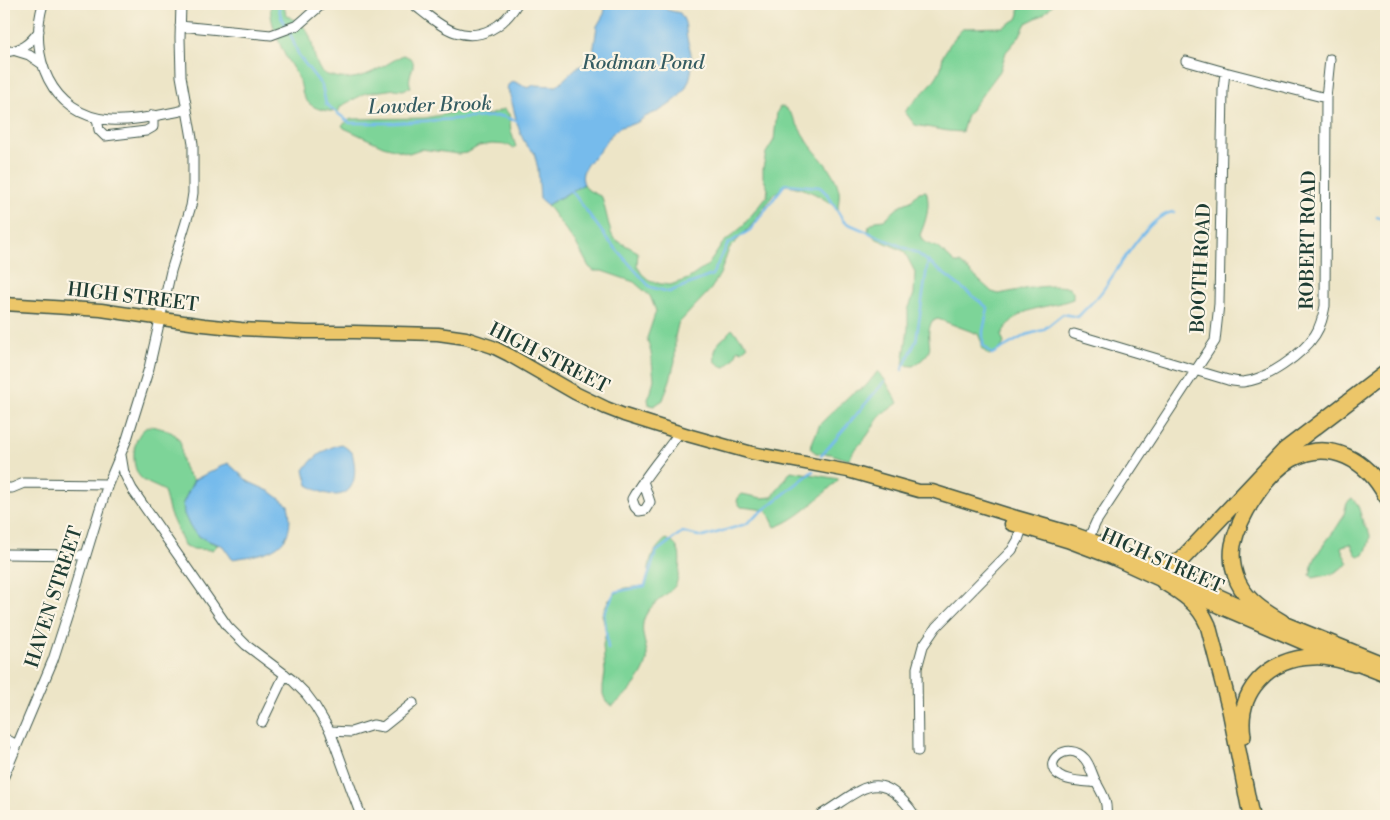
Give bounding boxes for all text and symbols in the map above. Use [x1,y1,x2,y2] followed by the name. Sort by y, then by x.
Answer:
[581,51,705,76] water label: Rodman Pond
[367,91,492,121] water label: Lowder Brook
[1295,170,1321,310] street label: ROBERT ROAD
[1186,202,1216,335] street label: BOOTH ROAD
[66,277,200,317] street label: HIGH STREET
[485,317,613,399] street label: HIGH STREET
[20,523,88,671] street label: HAVEN STREET
[1097,523,1227,599] street label: HIGH STREET

